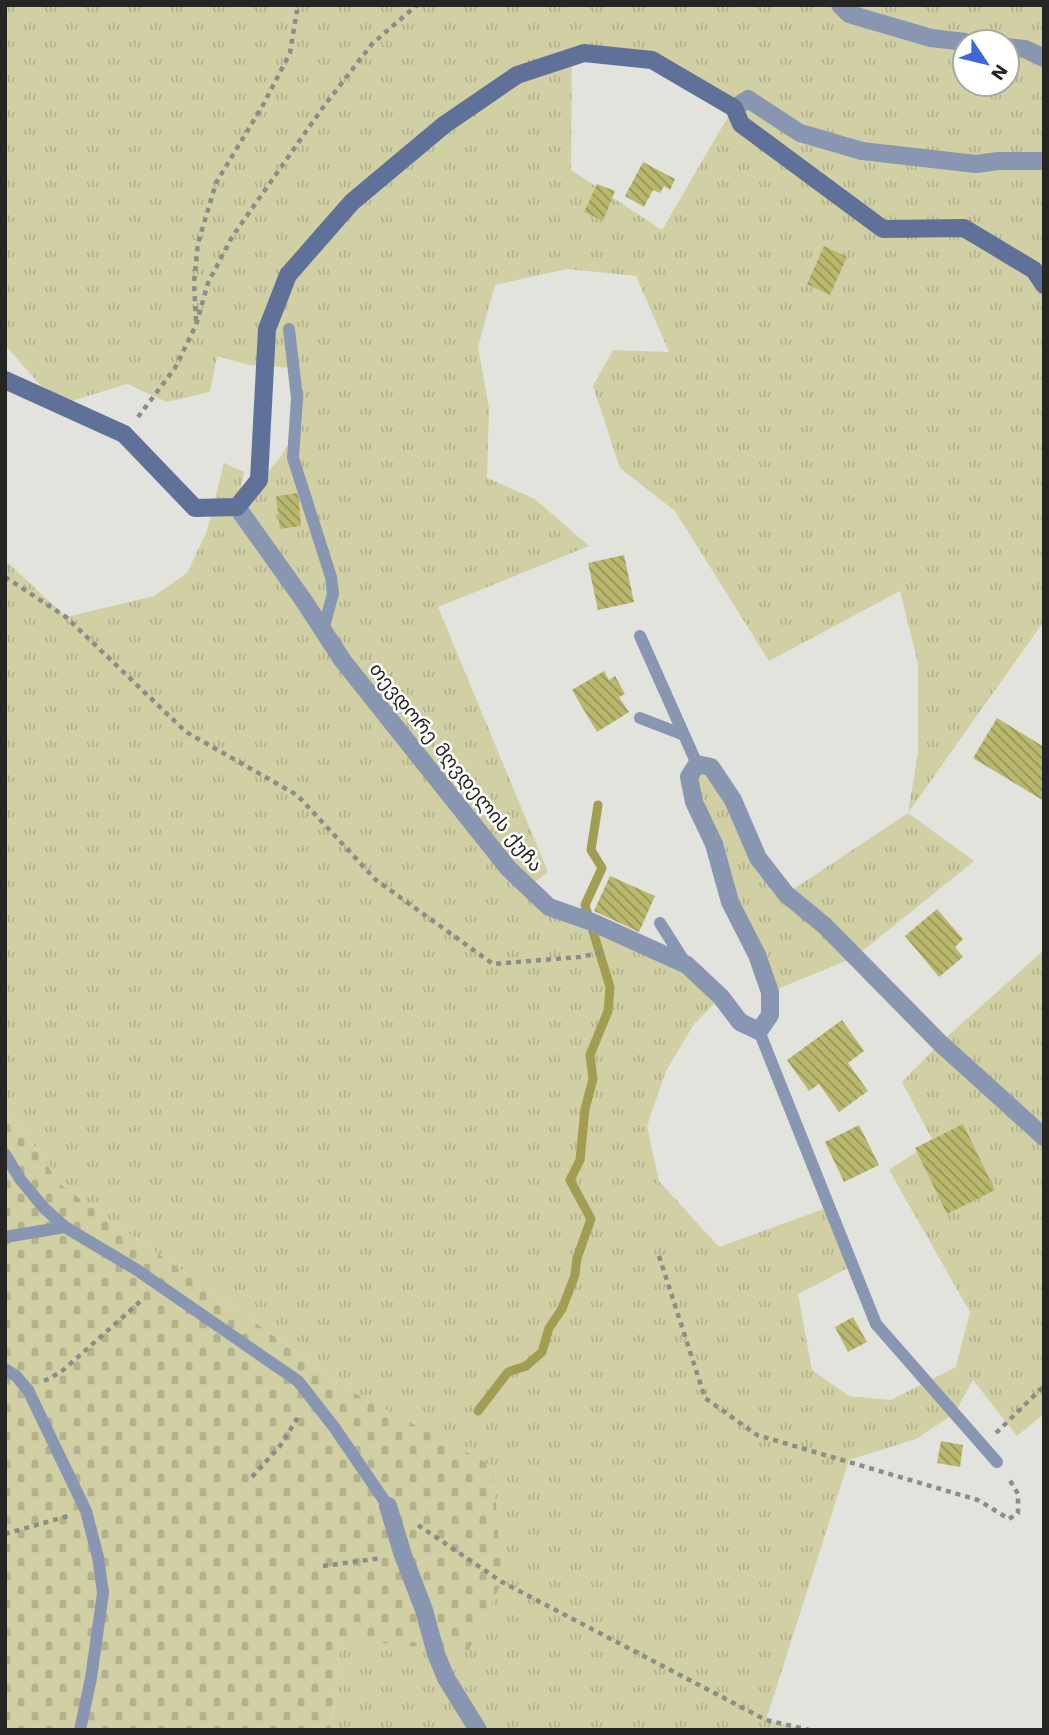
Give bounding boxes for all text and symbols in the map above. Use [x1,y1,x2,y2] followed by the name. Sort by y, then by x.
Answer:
[951,28,1021,98] north arrow
[986,60,1013,85] text: N
[364,658,548,877] street label: თევდორე მღვდელის ქუჩა

